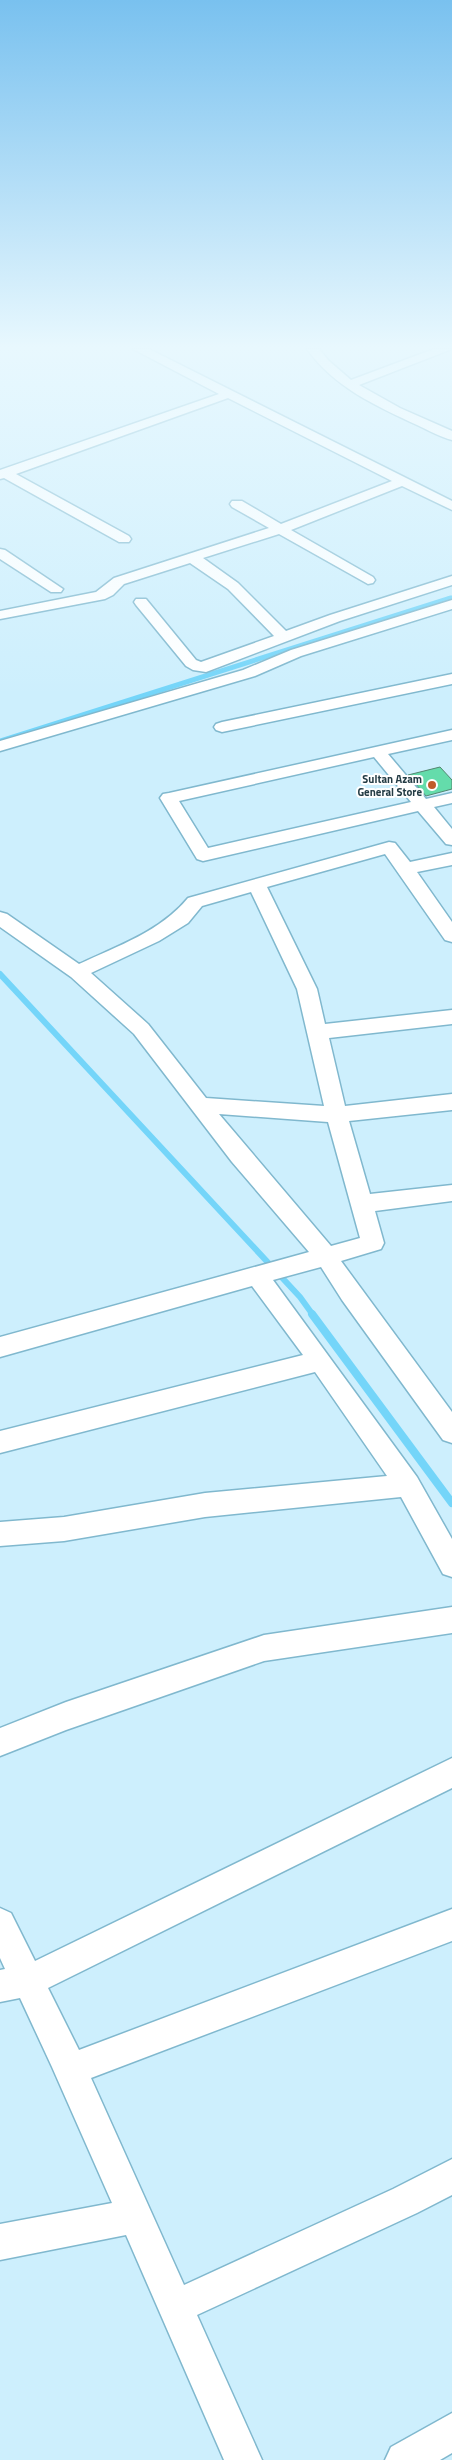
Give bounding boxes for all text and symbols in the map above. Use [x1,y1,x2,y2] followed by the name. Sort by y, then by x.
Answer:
[357,771,422,800] place label: Sultan Azam General Store
[426,779,438,791] marker: Sultan Azam General Store

